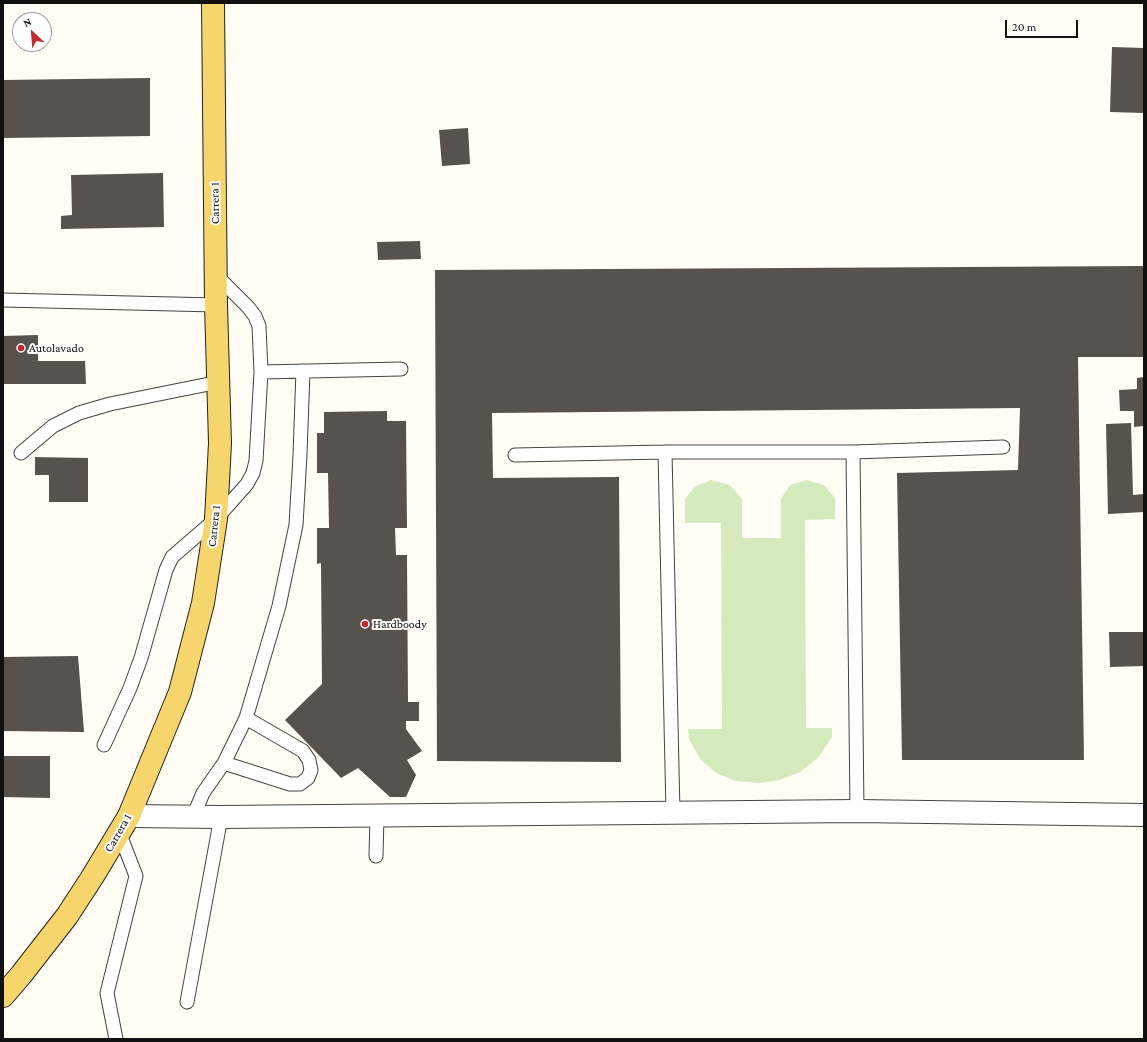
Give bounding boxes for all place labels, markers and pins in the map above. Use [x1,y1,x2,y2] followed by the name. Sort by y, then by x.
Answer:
[29,341,84,355] place label: Autolavado
[16,343,26,353] marker: Autolavado
[373,617,427,631] place label: Hardboody
[360,619,370,629] marker: Hardboody

